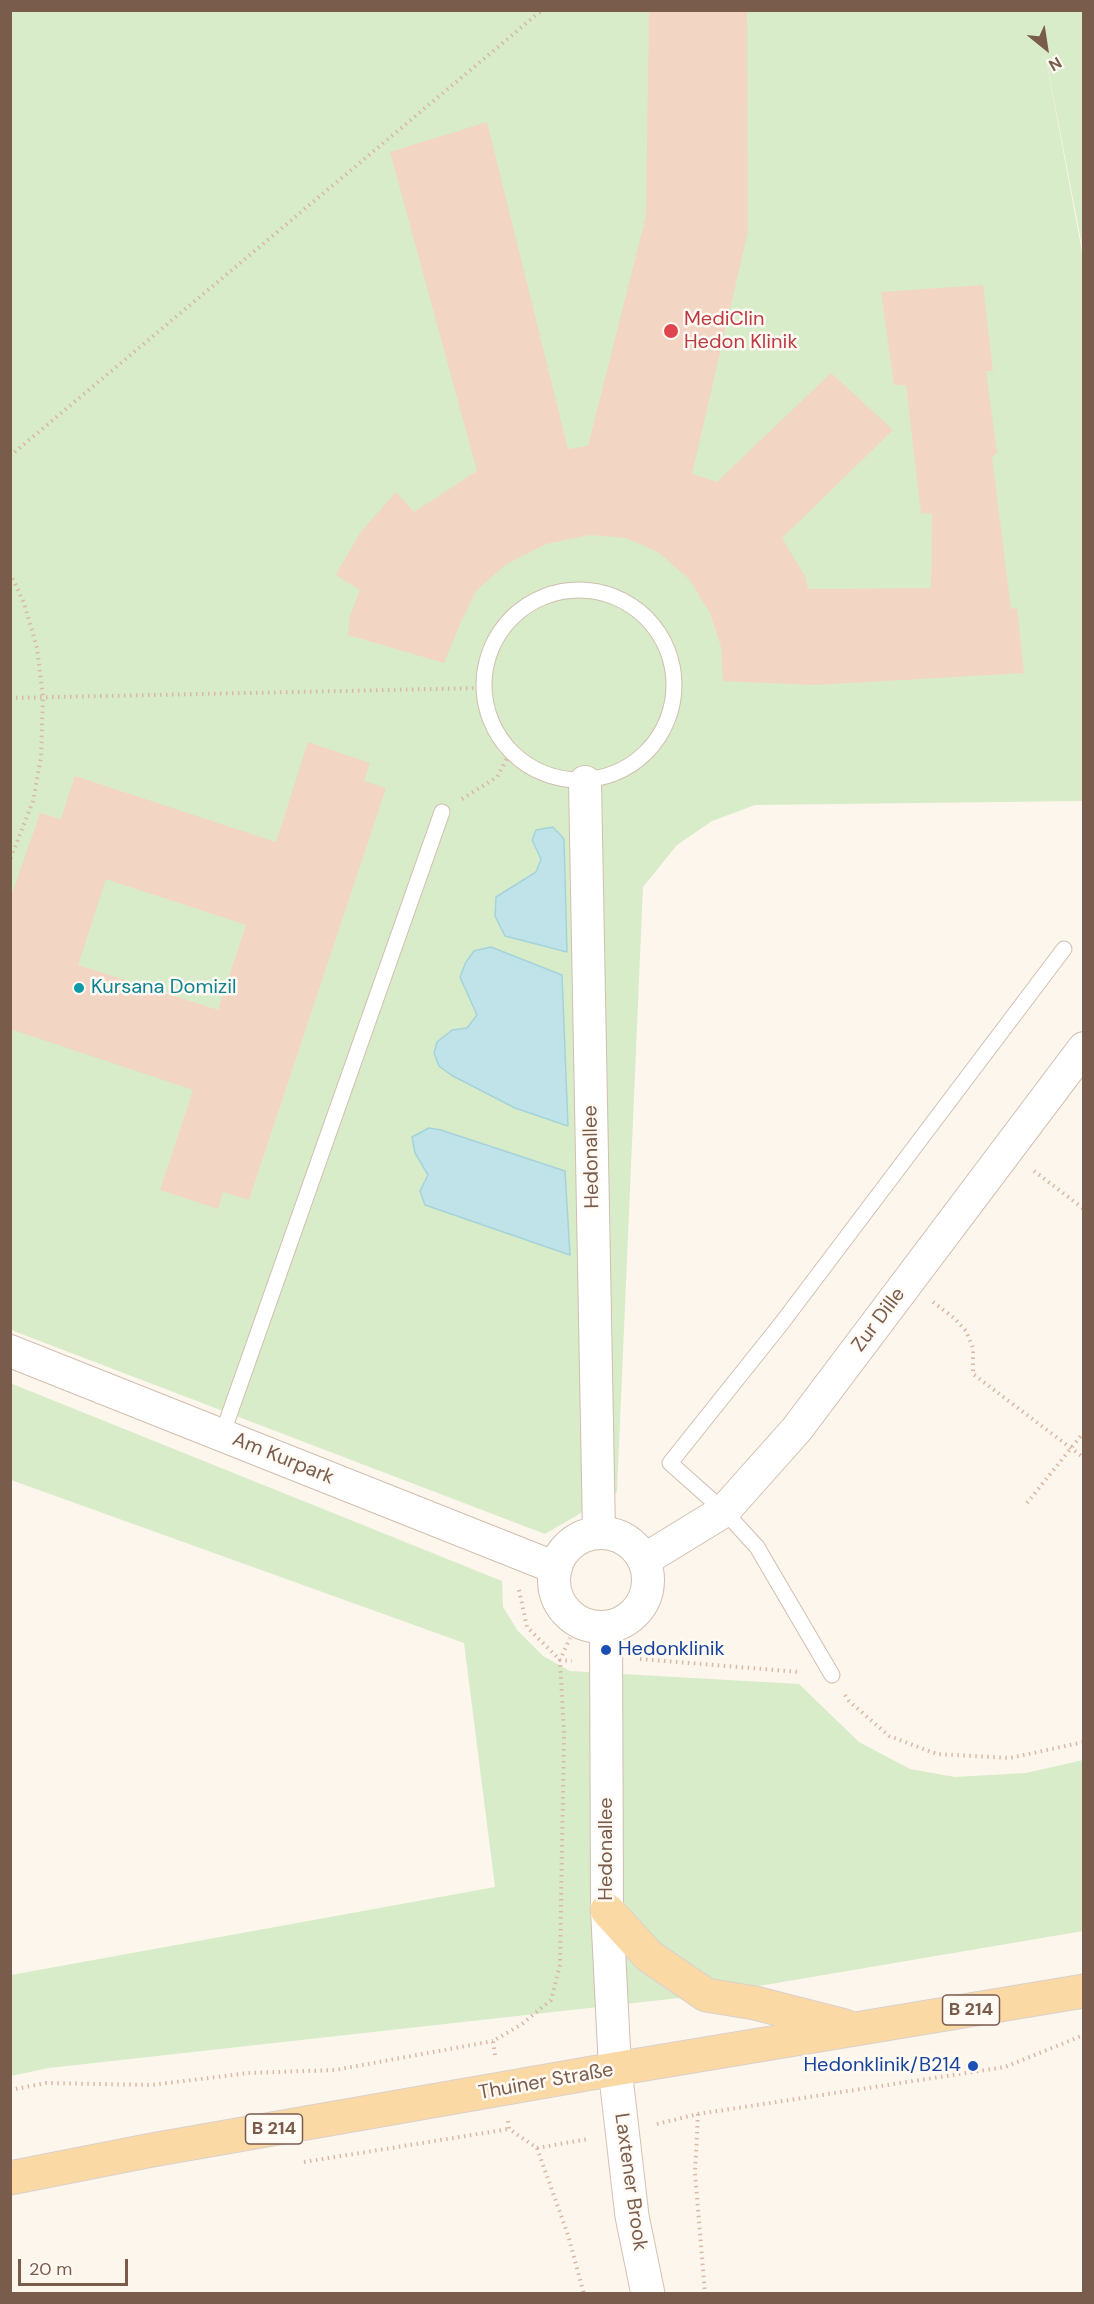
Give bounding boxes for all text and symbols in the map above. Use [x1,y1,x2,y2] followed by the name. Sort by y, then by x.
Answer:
[1016,18,1076,78] north arrow
[1045,52,1066,76] text: N
[684,308,797,355] place label: MediClin Hedon Klinik
[662,322,680,340] marker: MediClin Hedon Klinik
[91,976,236,1000] place label: Kursana Domizil
[72,981,86,995] marker: Kursana Domizil
[579,1105,605,1209] street label: Hedonallee
[847,1283,911,1357] street label: Zur Dille
[229,1428,337,1490] street label: Am Kurpark
[618,1638,725,1662] place label: Hedonklinik
[599,1643,613,1657] marker: Hedonklinik
[595,1797,619,1901] street label: Hedonallee
[942,1995,1000,2025] road number: B 214
[804,2054,961,2078] place label: Hedonklinik/B214
[477,2058,615,2106] street label: Thuiner Straße
[966,2059,980,2073] marker: Hedonklinik/B214
[608,2112,652,2252] street label: Laxtener Brook
[246,2114,302,2144] road number: B 214
[21,2247,130,2285] scale bar
[29,2257,72,2281] text: 20 m

